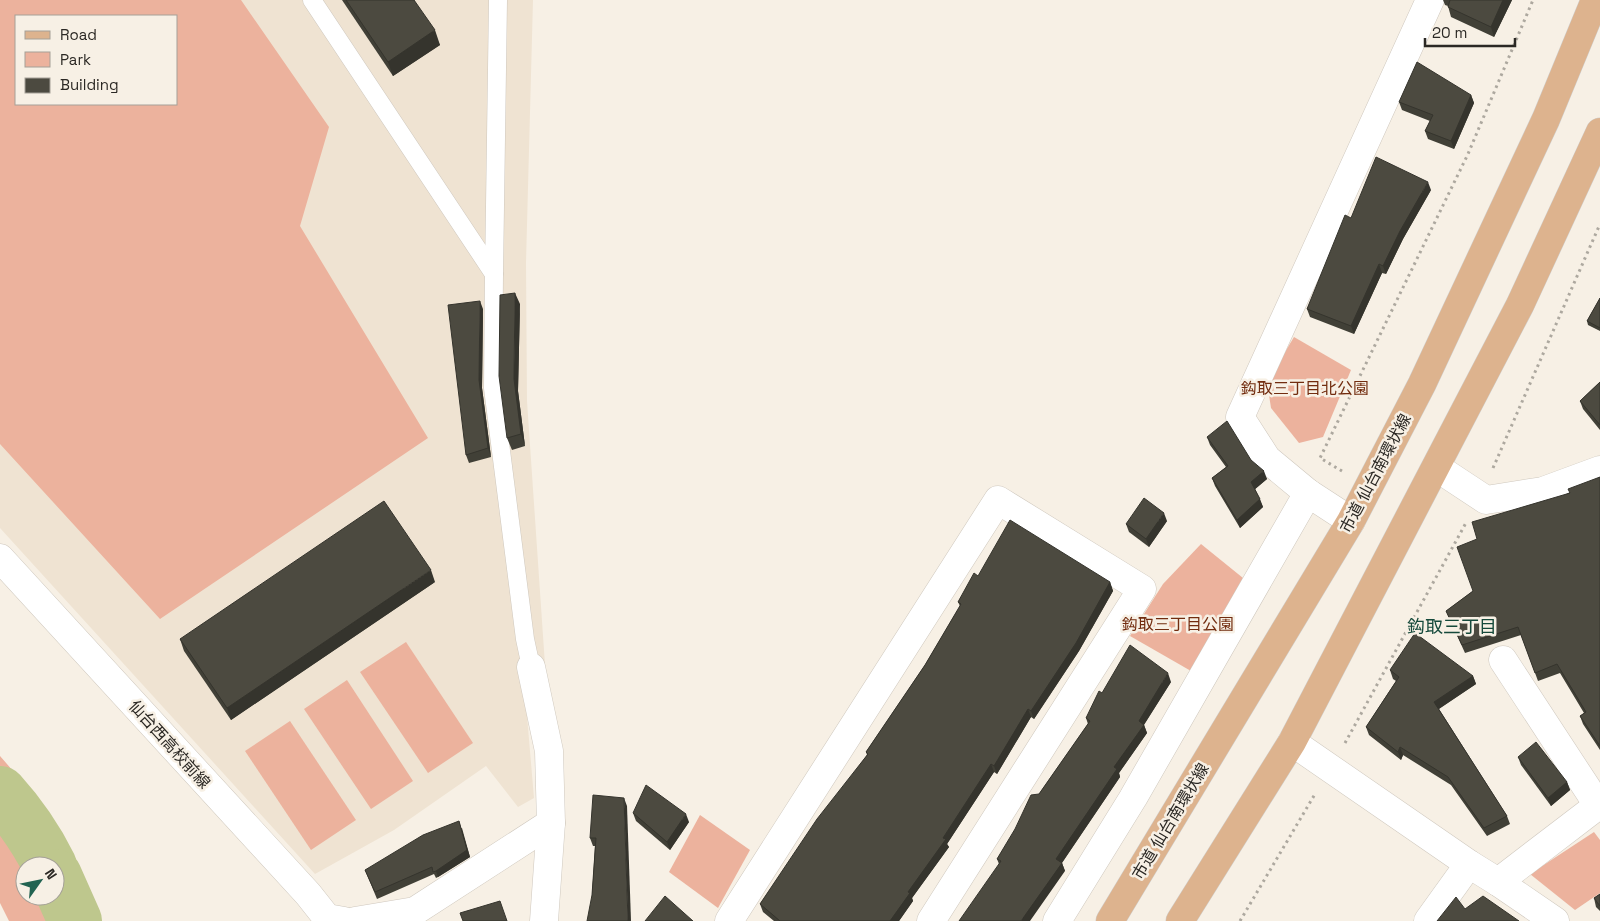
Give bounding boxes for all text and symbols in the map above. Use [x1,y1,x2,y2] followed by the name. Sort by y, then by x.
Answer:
[15,15,178,105] legend
[1425,15,1515,47] scale bar
[1432,23,1467,42] text: 20 m
[60,25,97,44] text: Road
[60,50,91,69] text: Park
[60,75,119,94] text: Building
[1241,378,1369,399] park label: 鈎取三丁目北公園
[1335,410,1416,536] street label: 市道 仙台南環状線
[1122,614,1234,635] park label: 鈎取三丁目公園
[1407,615,1497,638] district label: 鈎取三丁目
[124,696,215,793] street label: 仙台西高校前線
[1127,759,1213,883] street label: 市道 仙台南環状線
[15,856,65,906] north arrow
[41,865,61,883] text: N

